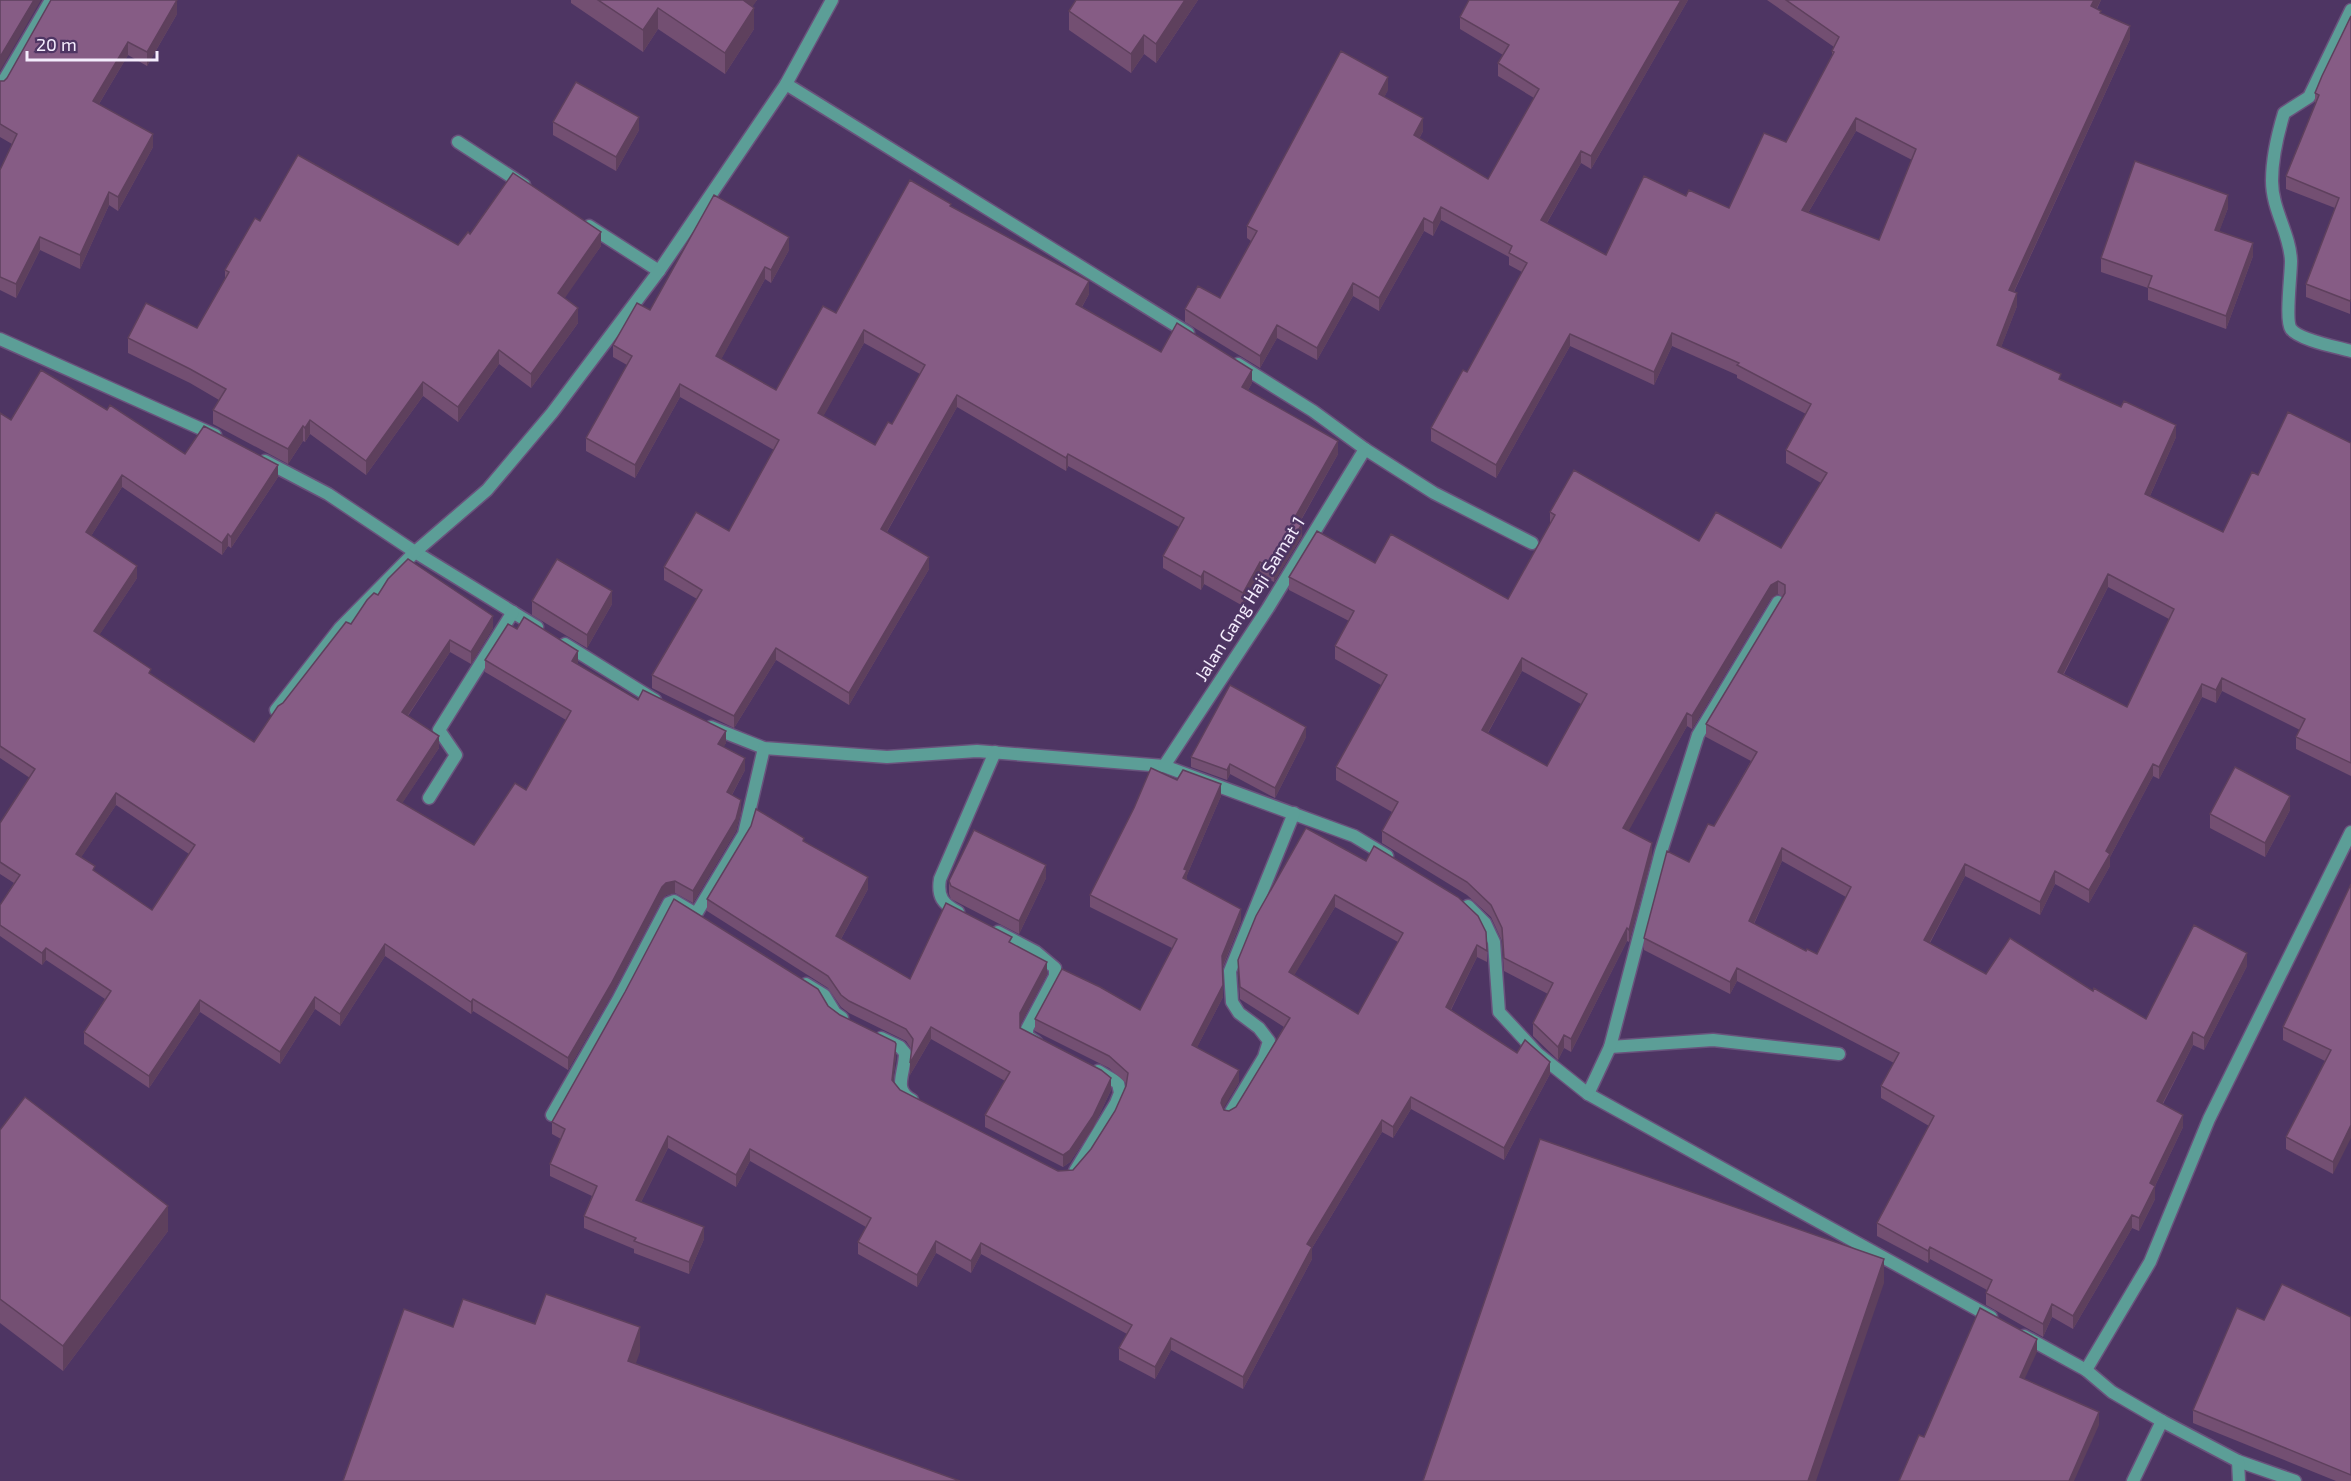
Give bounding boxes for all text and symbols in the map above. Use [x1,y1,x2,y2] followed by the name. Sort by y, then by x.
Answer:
[27,24,158,62] scale bar
[36,33,77,55] text: 20 m
[1189,512,1309,685] street label: Jalan Gang Haji Samat 1

